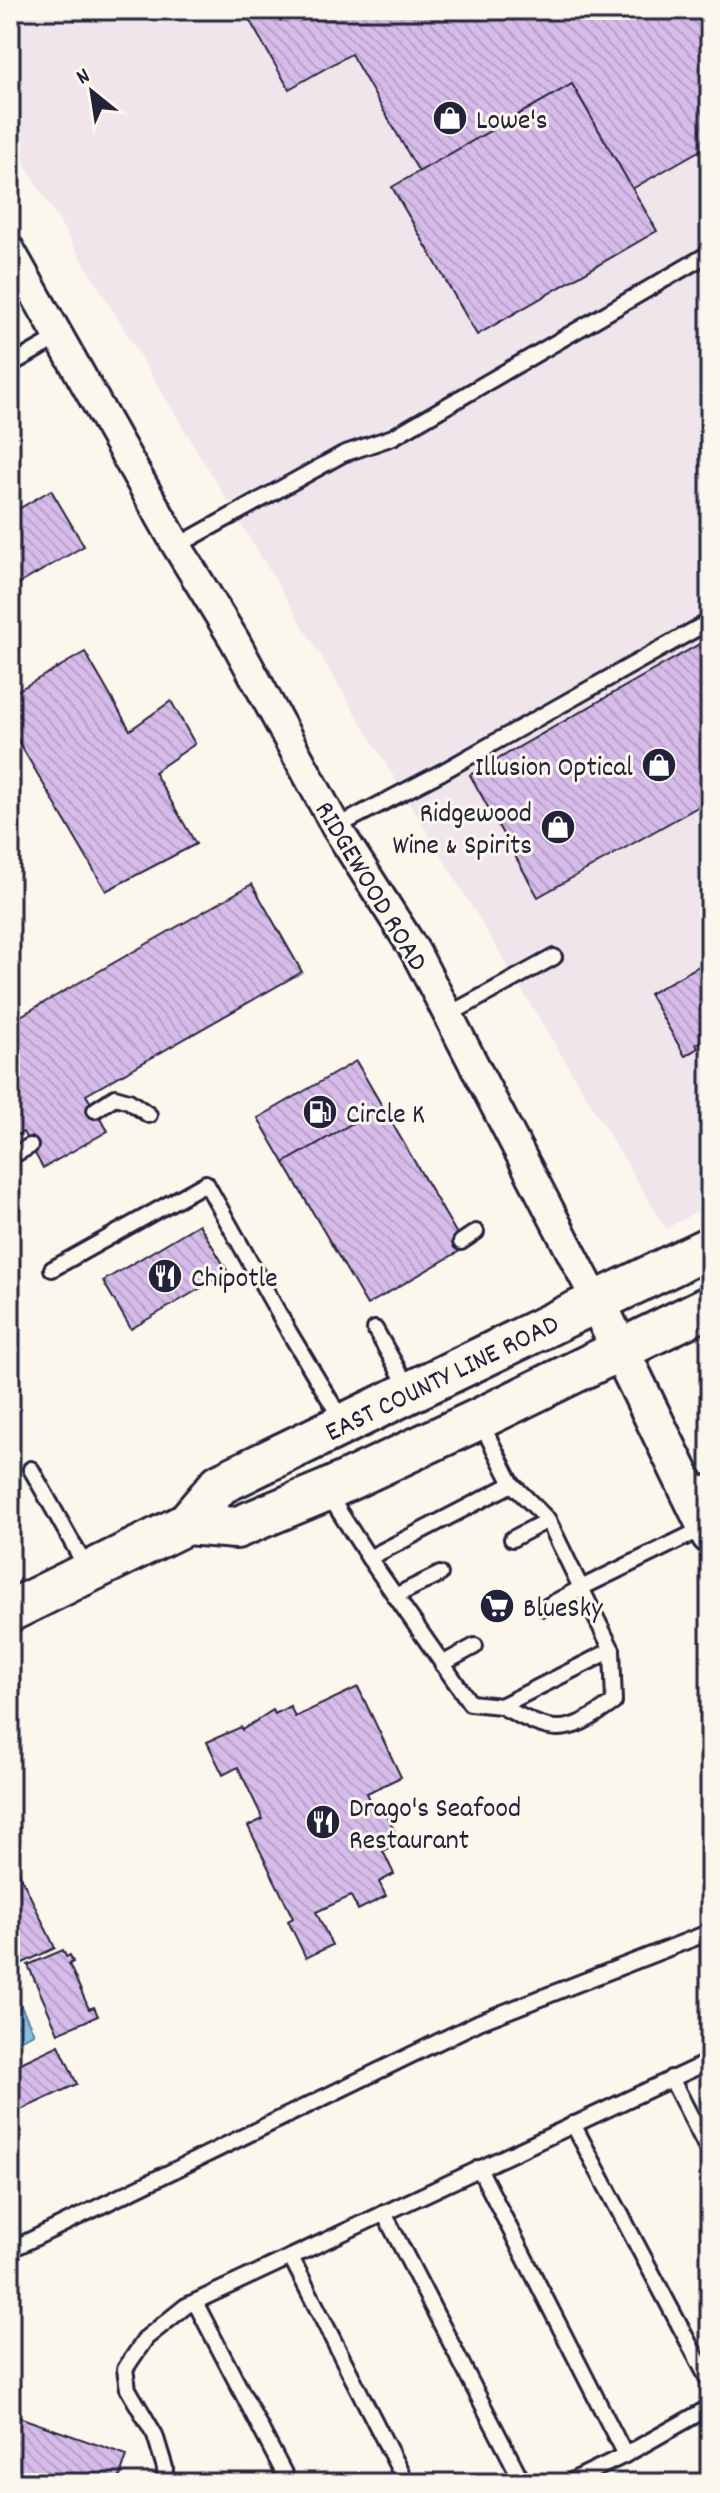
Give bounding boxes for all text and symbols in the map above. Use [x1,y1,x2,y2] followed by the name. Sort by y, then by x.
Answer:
[52,52,132,132] north arrow
[71,62,96,94] text: N
[431,99,469,137] shop icon: Lowe's
[476,103,548,143] place label: Lowe's
[640,746,678,784] shop icon: Illusion Optical
[475,750,633,790] place label: Illusion Optical
[302,795,435,980] street label: RIDGEWOOD ROAD
[392,796,532,868] place label: Ridgewood Wine & Spirits
[539,808,577,846] shop icon: Ridgewood Wine & Spirits
[301,1093,339,1131] fuel station icon: Circle K
[346,1097,425,1137] place label: Circle K
[146,1257,184,1295] restaurant icon: Chipotle
[191,1261,277,1301] place label: Chipotle
[320,1306,567,1454] street label: EAST COUNTY LINE ROAD
[478,1587,516,1625] supermarket icon: BlueSky
[523,1591,603,1631] place label: BlueSky
[349,1791,521,1863] place label: Drago's Seafood Restaurant
[304,1803,342,1841] restaurant icon: Drago's Seafood Restaurant

